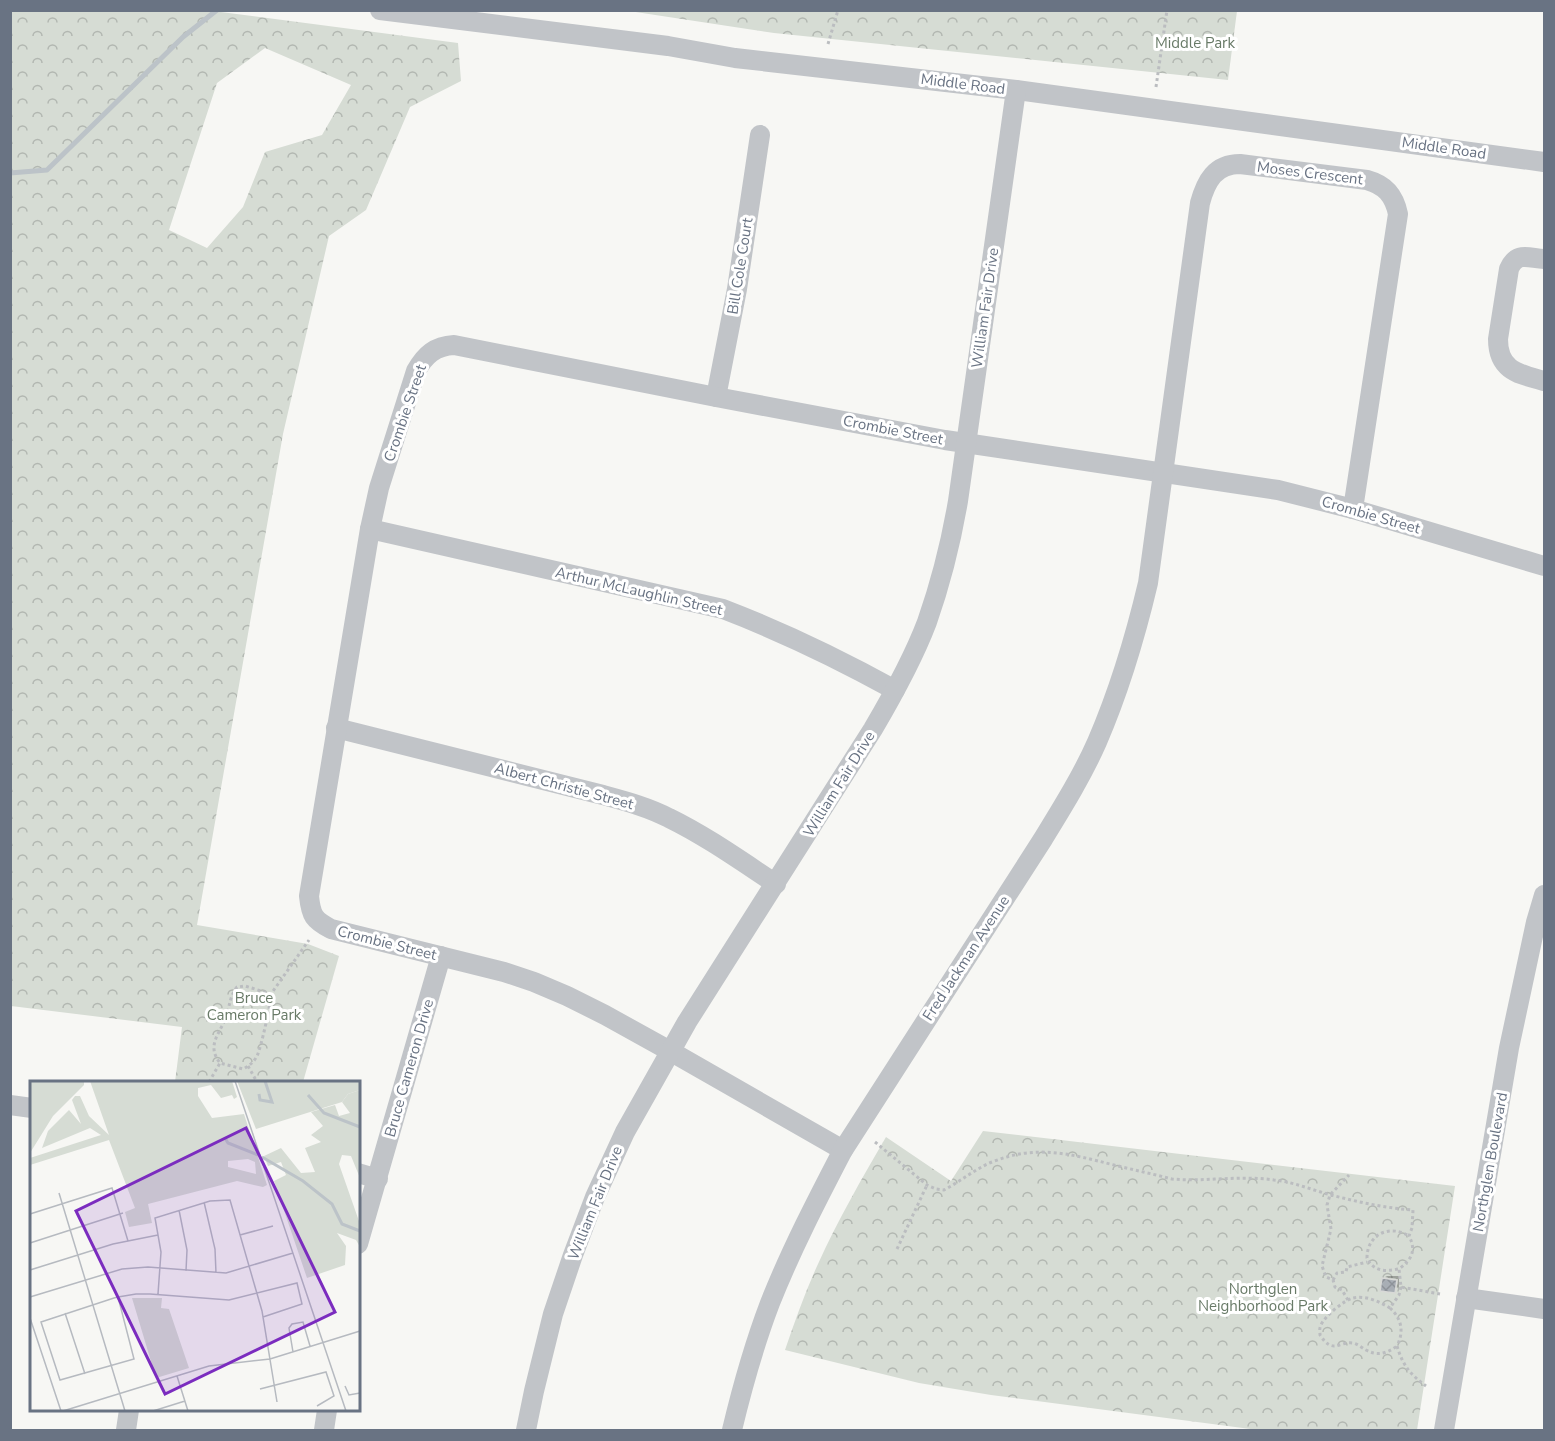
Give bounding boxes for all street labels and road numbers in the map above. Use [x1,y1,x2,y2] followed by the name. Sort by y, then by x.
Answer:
[920,69,1006,99] street label: Middle Road
[1401,132,1487,164] street label: Middle Road
[1256,157,1365,190] street label: Moses Crescent
[722,215,758,316] street label: Bill Cole Court
[967,247,1003,369] street label: William Fair Drive
[379,361,431,464] street label: Crombie Street
[841,410,945,450] street label: Crombie Street
[1319,491,1423,539] street label: Crombie Street
[553,562,725,620] street label: Arthur McLaughlin Street
[798,727,880,841] street label: William Fair Drive
[492,758,636,814] street label: Albert Christie Street
[918,892,1014,1024] street label: Fred Jackman Avenue
[335,921,439,965] street label: Crombie Street
[380,997,438,1139] street label: Bruce Cameron Drive
[1468,1091,1512,1233] street label: Northglen Boulevard
[563,1143,627,1263] street label: William Fair Drive

